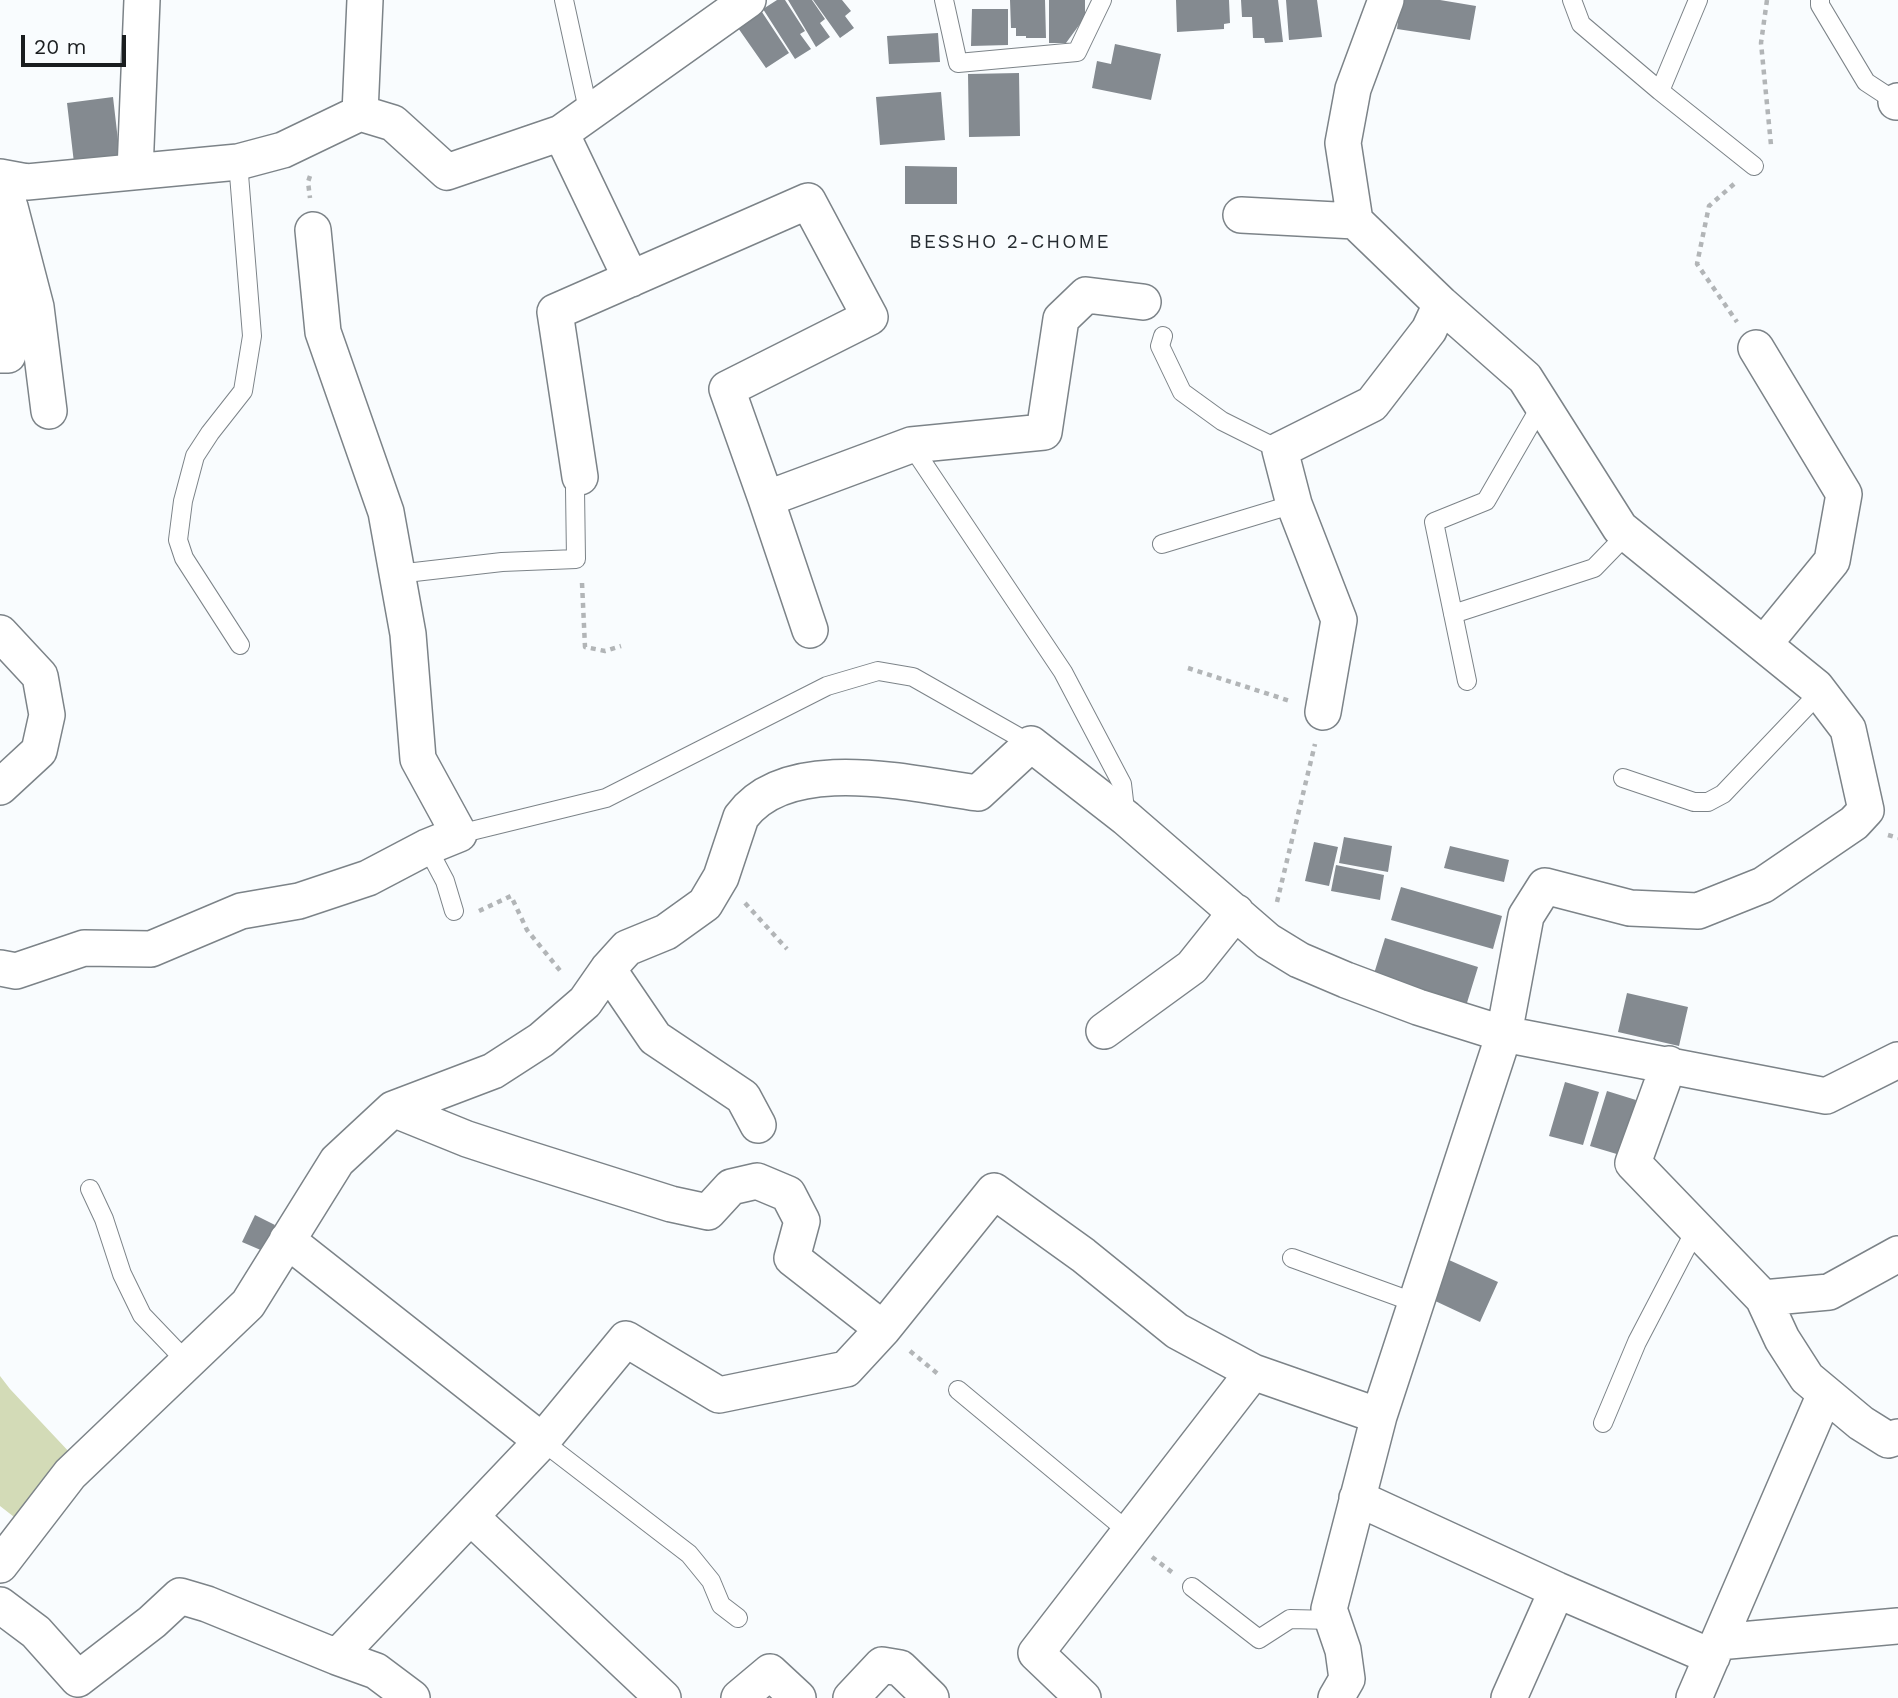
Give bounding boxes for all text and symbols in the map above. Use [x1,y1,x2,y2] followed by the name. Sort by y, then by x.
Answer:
[24,21,130,65] scale bar
[34,34,86,59] text: 20 m
[911,231,1109,253] district label: BESSHO 2-CHOME

